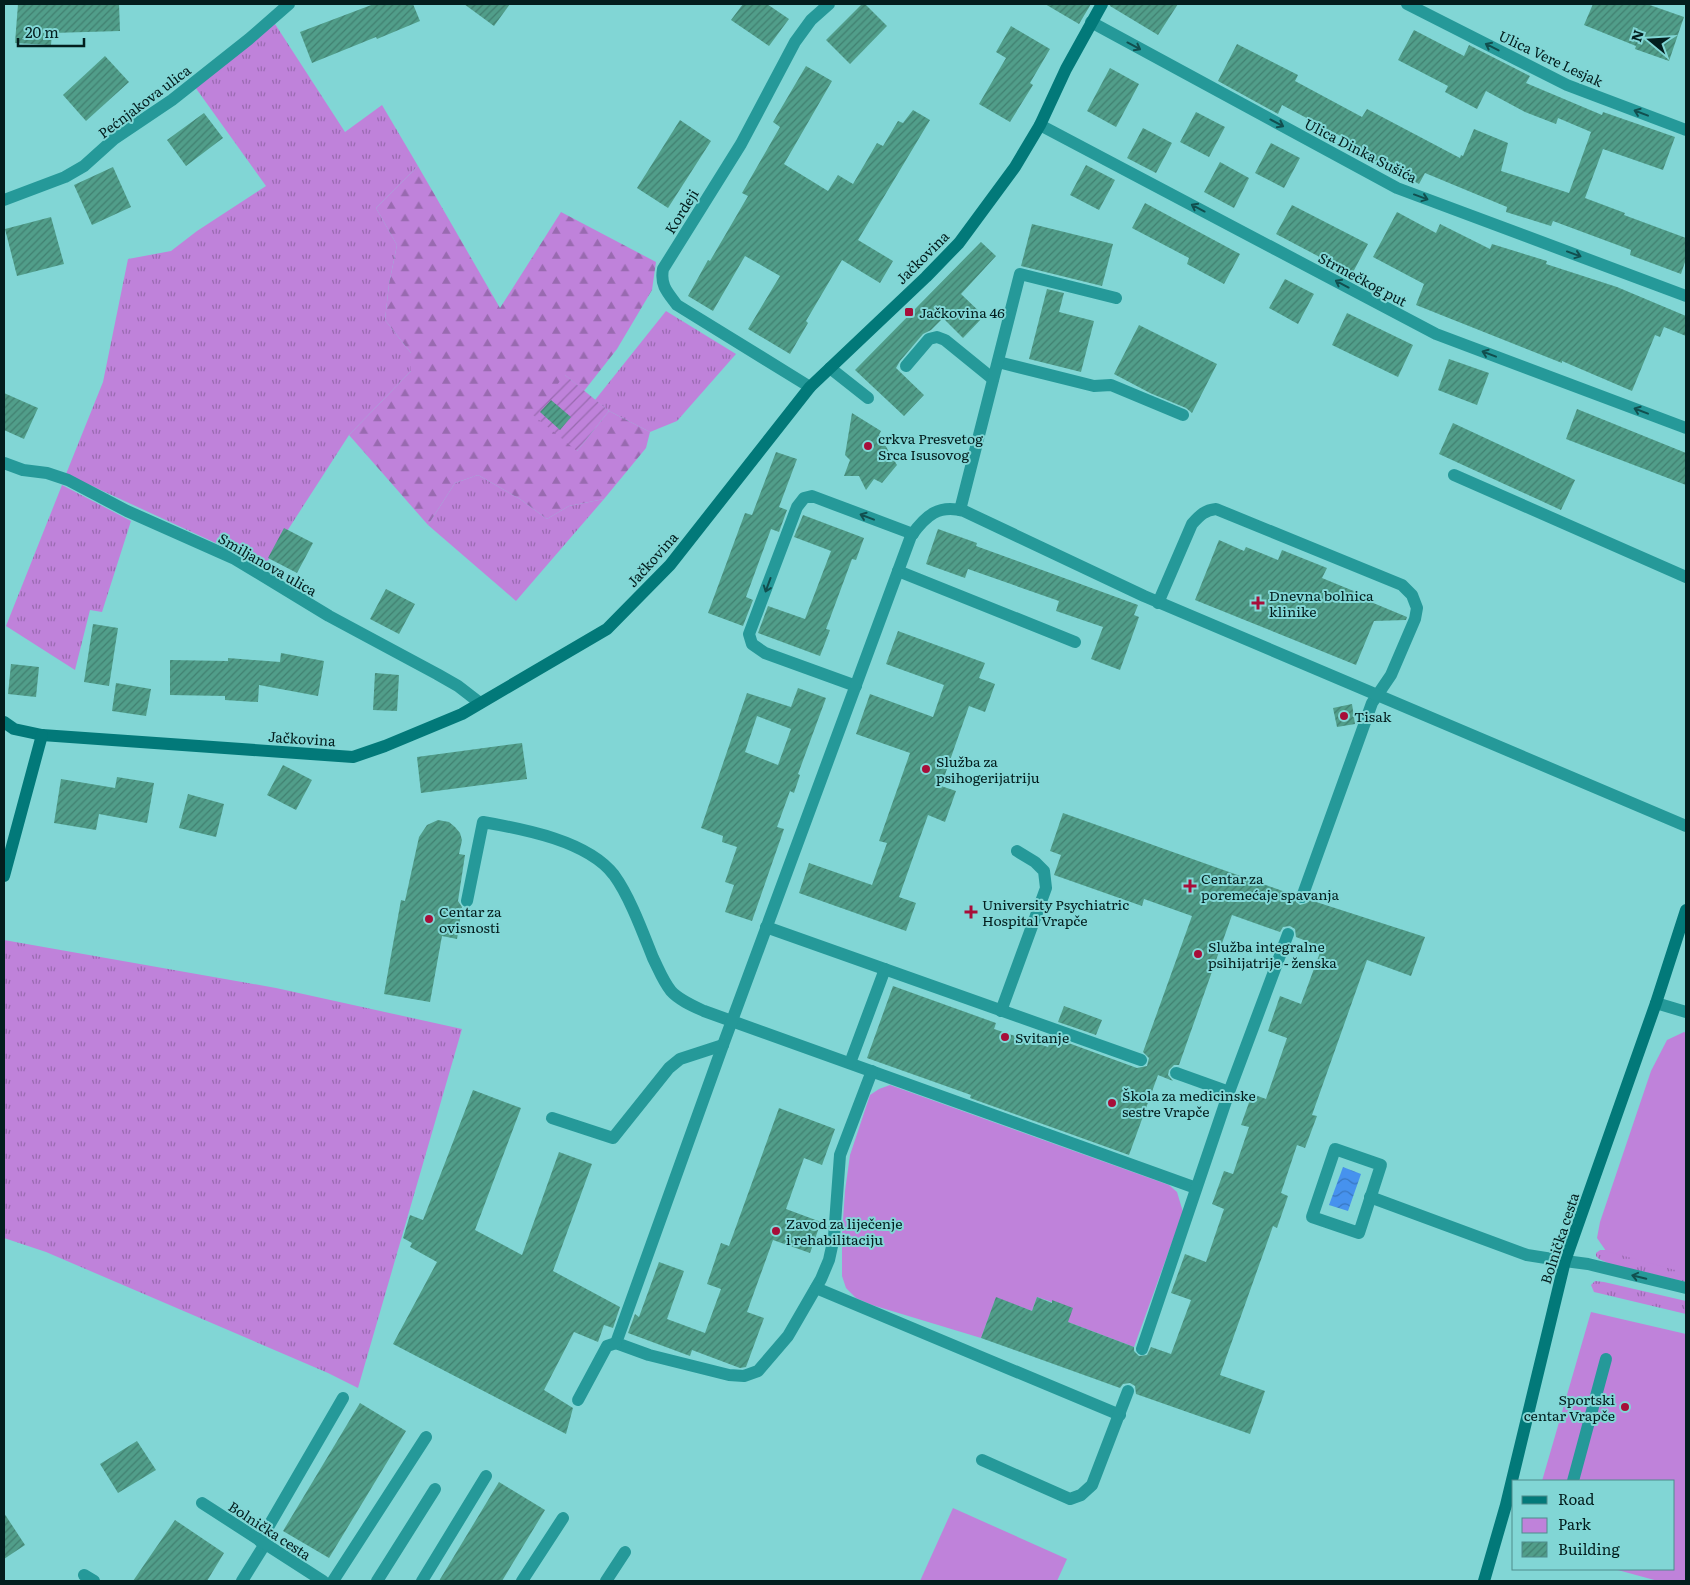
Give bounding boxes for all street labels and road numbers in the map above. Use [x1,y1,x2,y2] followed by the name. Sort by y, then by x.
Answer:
[1496,25,1607,91] street label: Ulica Vere Lesjak
[94,59,195,142] street label: Pećnjakova ulica
[1301,113,1421,187] street label: Ulica Dinka Sušića
[659,184,703,237] street label: Kordeji
[891,226,953,288] street label: Jačkovina
[1315,247,1411,311] street label: Strmečkog put
[622,527,682,591] street label: Jačkovina
[215,528,321,601] street label: Smiljanova ulica
[268,726,337,750] street label: Jačkovina
[1535,1189,1583,1286] street label: Bolnička cesta
[225,1496,316,1564] street label: Bolnička cesta

